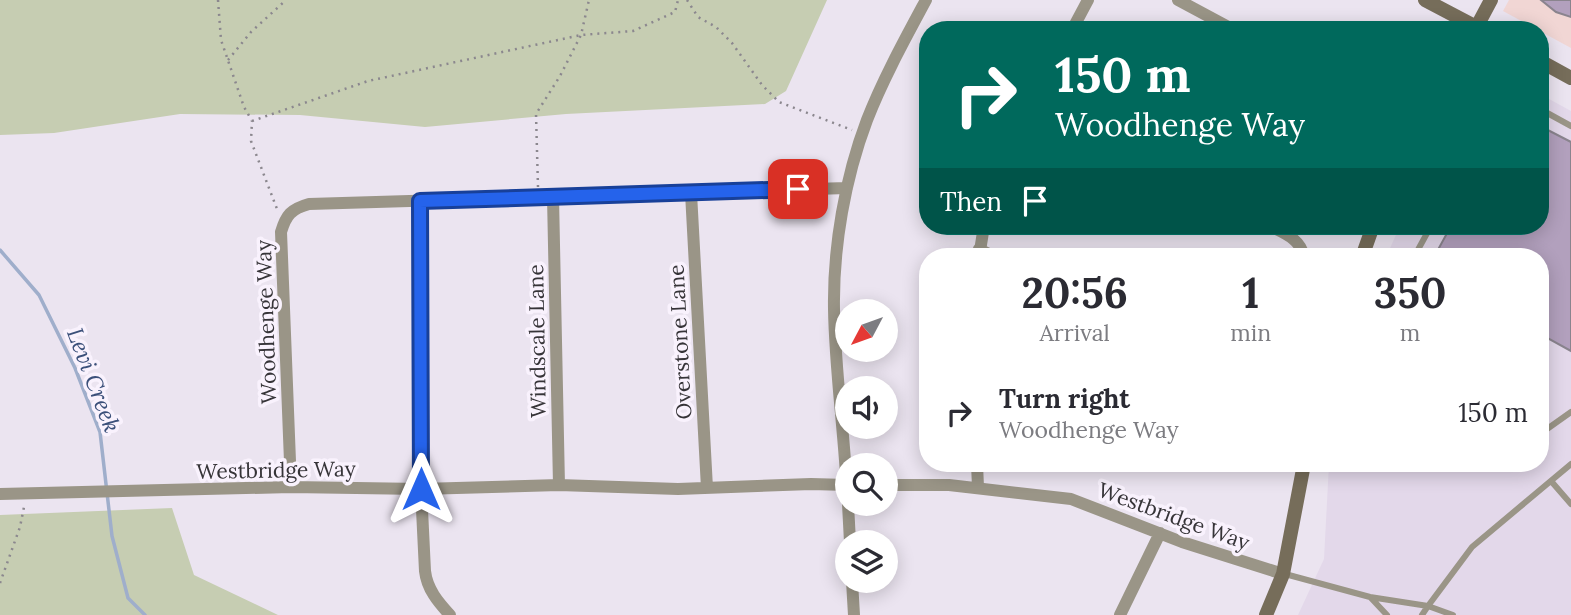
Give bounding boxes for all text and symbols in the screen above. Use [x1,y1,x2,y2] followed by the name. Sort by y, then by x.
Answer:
[1055,43,1191,105] text: 150 m
[940,49,1031,140] icon: right
[1055,104,1305,145] text: Woodhenge Way
[768,159,828,219] pin
[779,170,817,208] icon: arrive
[1016,182,1054,220] icon: arrive
[940,185,1002,218] text: Then
[250,240,282,404] street label: Woodhenge Way
[522,264,552,418] street label: Windscale Lane
[662,264,698,420] street label: Overstone Lane
[1021,266,1128,320] text: 20:56
[1242,266,1259,320] text: 1
[1374,266,1447,320] text: 350
[835,299,898,362] north arrow
[835,299,898,593] map controls
[1039,318,1110,347] text: Arrival
[1230,318,1271,347] text: min
[1400,318,1420,347] text: m
[61,324,127,436] water label: Levi Creek
[835,376,898,439] button: sound
[999,382,1130,415] text: Turn right
[940,394,978,432] icon: right
[1458,396,1528,429] text: 150 m
[999,415,1179,444] text: Woodhenge Way
[384,452,458,526] position arrow
[835,453,898,516] button: search
[196,455,356,485] street label: Westbridge Way
[1095,476,1253,556] street label: Westbridge Way
[835,530,898,593] button: layers

